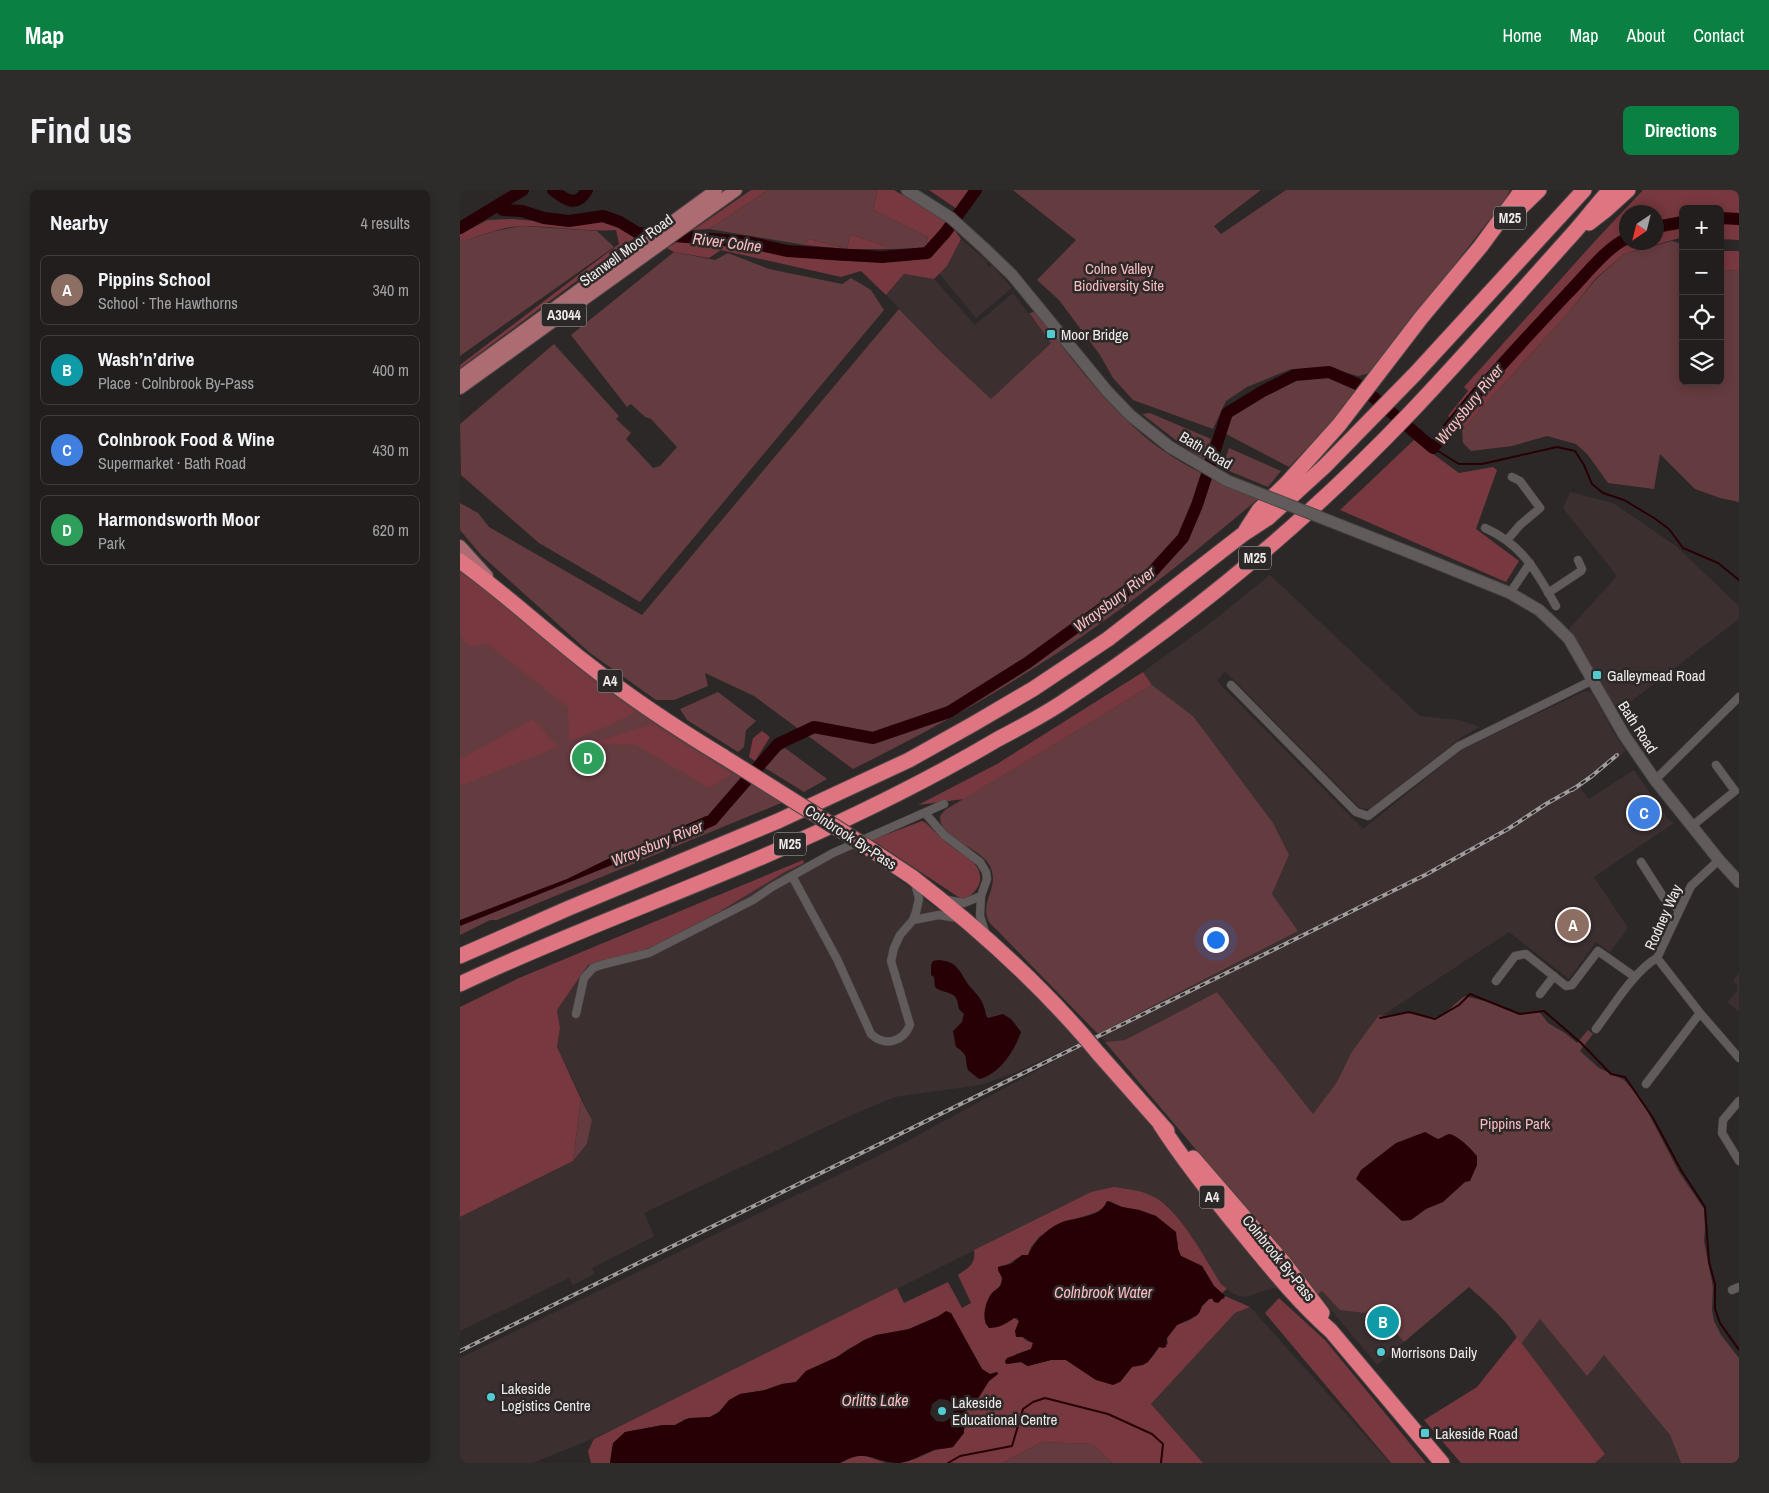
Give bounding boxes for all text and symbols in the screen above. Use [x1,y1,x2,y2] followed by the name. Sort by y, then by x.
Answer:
[25,19,64,51] text: Map
[1502,23,1542,48] text: Home
[1570,23,1599,48] text: Map
[1627,23,1665,48] text: About
[1693,23,1744,48] text: Contact
[1623,106,1739,155] button: Directions
[30,107,132,154] text: Find us
[1619,205,1664,250] north arrow
[1679,205,1724,385] map controls
[1679,205,1724,250] button: +
[1494,206,1526,230] road number: M25
[50,208,108,237] text: Nearby
[575,209,677,291] street label: Stanwell Moor Road
[360,212,410,234] text: 4 results
[691,227,763,257] water label: River Colne
[1679,250,1724,295] button: −
[1074,258,1164,296] park label: Colne Valley Biodiversity Site
[98,266,211,292] text: Pippins School
[62,279,72,301] text: A
[373,279,409,301] text: 340 m
[98,292,238,314] text: School · The Hawthorns
[1679,295,1724,340] button: locate
[542,304,586,326] road number: A3044
[1061,324,1129,345] place label: Moor Bridge
[1045,328,1057,340] marker: Moor Bridge
[1679,340,1724,385] button: layers
[98,346,194,372] text: Wash’n’drive
[62,359,72,381] text: B
[373,359,409,381] text: 400 m
[1430,359,1509,449] water label: Wraysbury River
[98,372,254,394] text: Place · Colnbrook By-Pass
[98,426,275,452] text: Colnbrook Food & Wine
[1176,426,1236,474] street label: Bath Road
[62,439,72,461] text: C
[373,439,409,461] text: 430 m
[98,452,246,474] text: Supermarket · Bath Road
[98,506,260,532] text: Harmondsworth Moor
[62,519,72,541] text: D
[373,519,409,541] text: 620 m
[98,532,125,554] text: Park
[1239,546,1271,569] road number: M25
[1068,561,1160,637] water label: Wraysbury River
[1607,665,1705,686] place label: Galleymead Road
[1591,669,1603,681] marker: Galleymead Road
[598,670,622,692] road number: A4
[1613,697,1663,757] street label: Bath Road
[572,739,604,777] pin: D
[1628,794,1660,832] pin: C
[801,800,901,874] street label: Colnbrook By-Pass
[608,814,707,871] water label: Wraysbury River
[774,832,806,856] road number: M25
[1639,880,1687,953] street label: Rodney Way
[1557,906,1589,944] pin: A
[1203,927,1229,953] your location
[1480,1113,1551,1134] park label: Pippins Park
[1200,1186,1224,1209] road number: A4
[1238,1210,1320,1306] street label: Colnbrook By-Pass
[1054,1281,1153,1303] water label: Colnbrook Water
[1367,1303,1399,1341] pin: B
[1391,1342,1478,1363] place label: Morrisons Daily
[1375,1346,1387,1358] marker: Morrisons Daily
[501,1378,591,1416] place label: Lakeside Logistics Centre
[841,1389,909,1411] water label: Orlitts Lake
[485,1391,497,1403] marker: Lakeside Logistics Centre
[952,1392,1057,1430] place label: Lakeside Educational Centre
[936,1405,948,1417] marker: Lakeside Educational Centre
[1435,1423,1518,1444] place label: Lakeside Road
[1419,1427,1431,1439] marker: Lakeside Road

